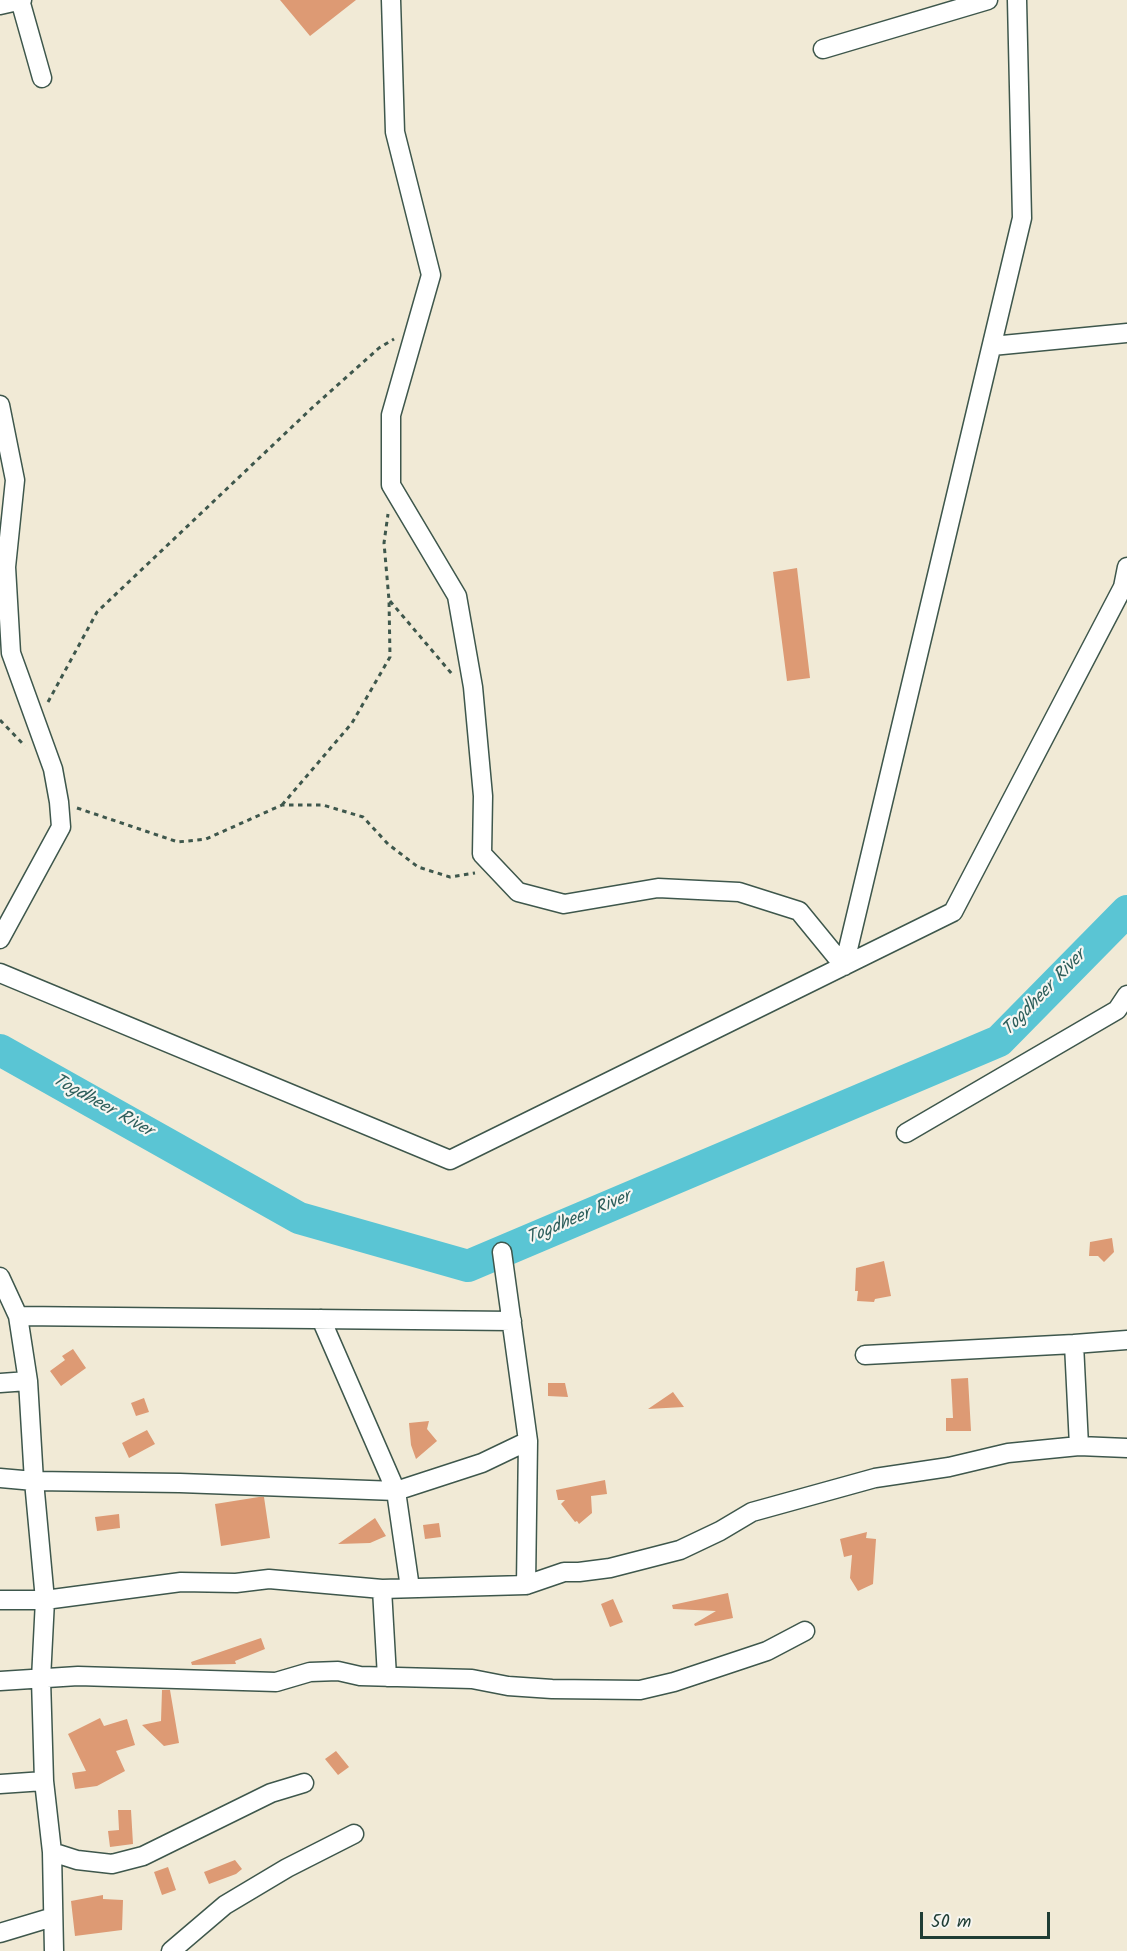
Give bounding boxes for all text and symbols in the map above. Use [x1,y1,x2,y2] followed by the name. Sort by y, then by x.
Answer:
[999,947,1091,1041] water label: Togdheer River
[48,1071,156,1143] water label: Togdheer River
[524,1187,634,1251] water label: Togdheer River
[923,1900,1054,1938] scale bar
[931,1908,971,1937] text: 50 m

